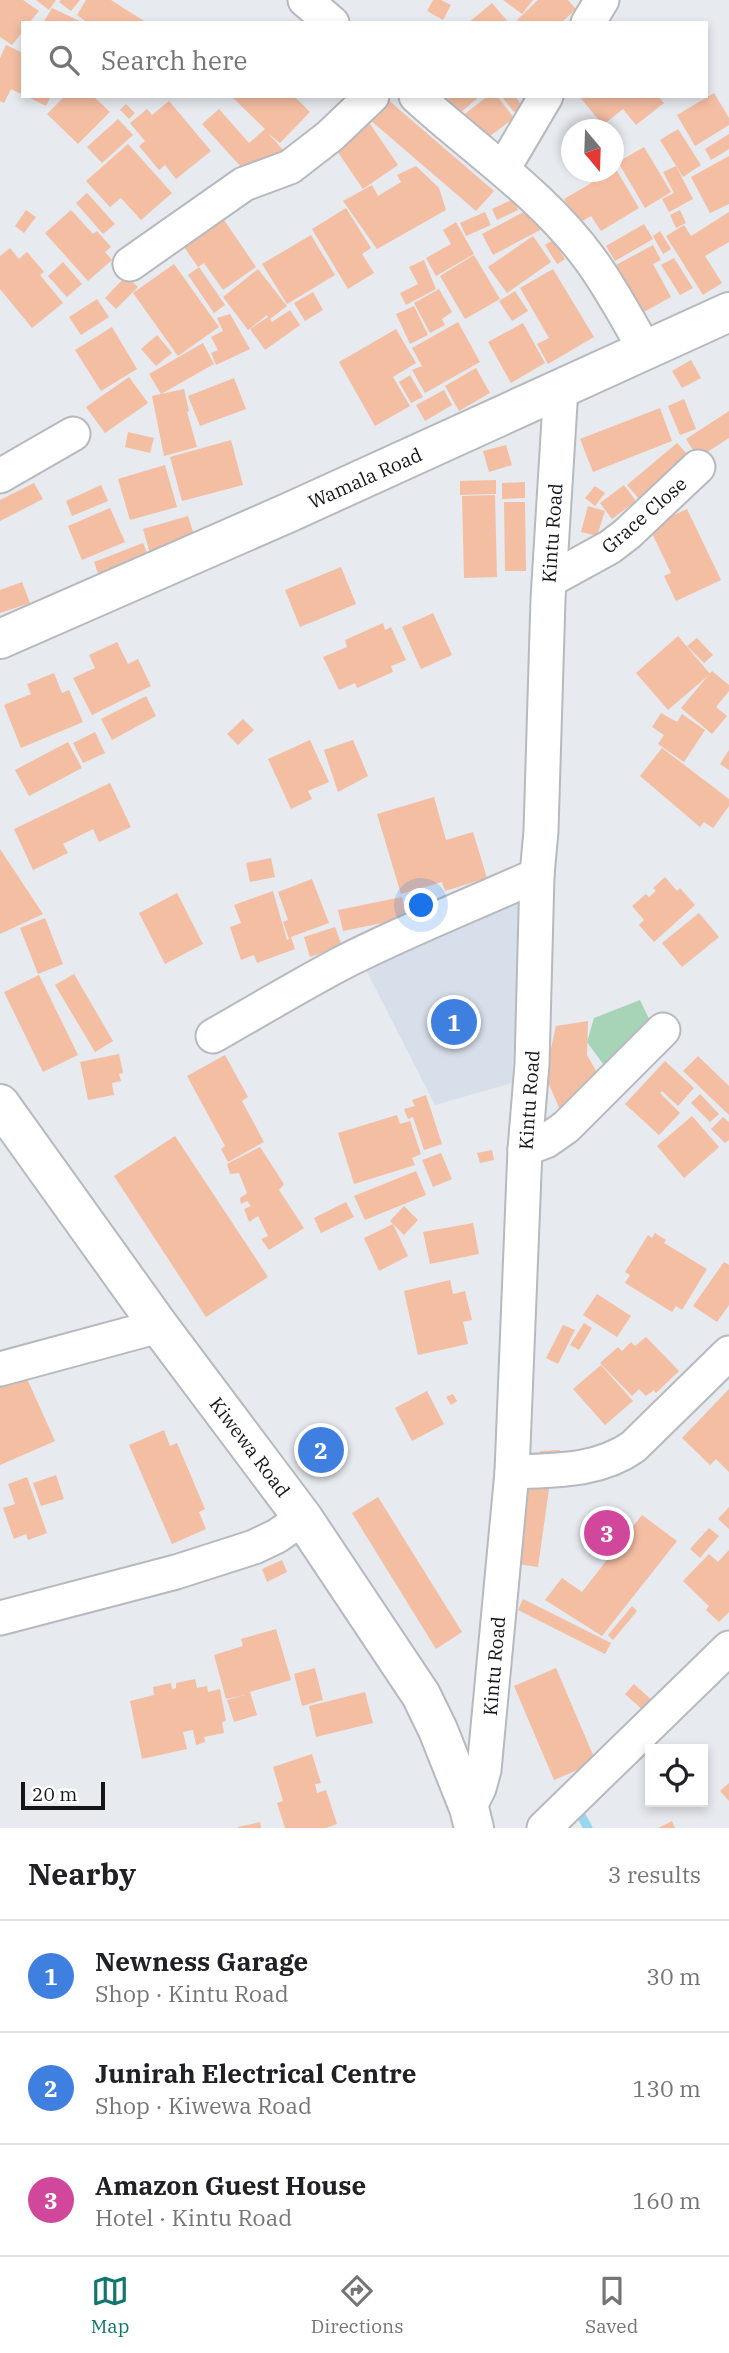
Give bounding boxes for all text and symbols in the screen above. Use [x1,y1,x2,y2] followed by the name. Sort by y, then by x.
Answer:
[21,21,708,98] search box
[45,41,83,79] icon: search
[101,43,247,77] text: Search here
[561,119,624,182] north arrow
[304,442,426,514] street label: Wamala Road
[597,472,691,558] street label: Grace Close
[537,482,567,584] street label: Kintu Road
[404,888,438,922] your location
[431,996,477,1048] pin: 1
[514,1049,544,1151] street label: Kintu Road
[205,1392,295,1502] street label: Kiwewa Road
[298,1424,344,1476] pin: 2
[584,1507,630,1559] pin: 3
[478,1615,510,1717] street label: Kintu Road
[645,1744,708,1807] map controls
[645,1744,708,1807] button: locate
[21,1779,105,1811] scale bar
[32,1782,77,1806] text: 20 m
[28,1854,136,1893] text: Nearby
[608,1859,701,1889] text: 3 results
[95,1944,308,1978] text: Newness Garage
[44,1961,58,1991] text: 1
[646,1961,701,1991] text: 30 m
[95,1978,289,2008] text: Shop · Kintu Road
[95,2056,416,2090] text: Junirah Electrical Centre
[44,2073,58,2103] text: 2
[632,2073,701,2103] text: 130 m
[95,2090,312,2120] text: Shop · Kiwewa Road
[95,2168,366,2202] text: Amazon Guest House
[44,2185,58,2215] text: 3
[632,2185,701,2215] text: 160 m
[95,2202,292,2232] text: Hotel · Kintu Road
[91,2272,129,2338] tab: Map
[311,2272,404,2338] tab: Directions
[585,2272,638,2338] tab: Saved

